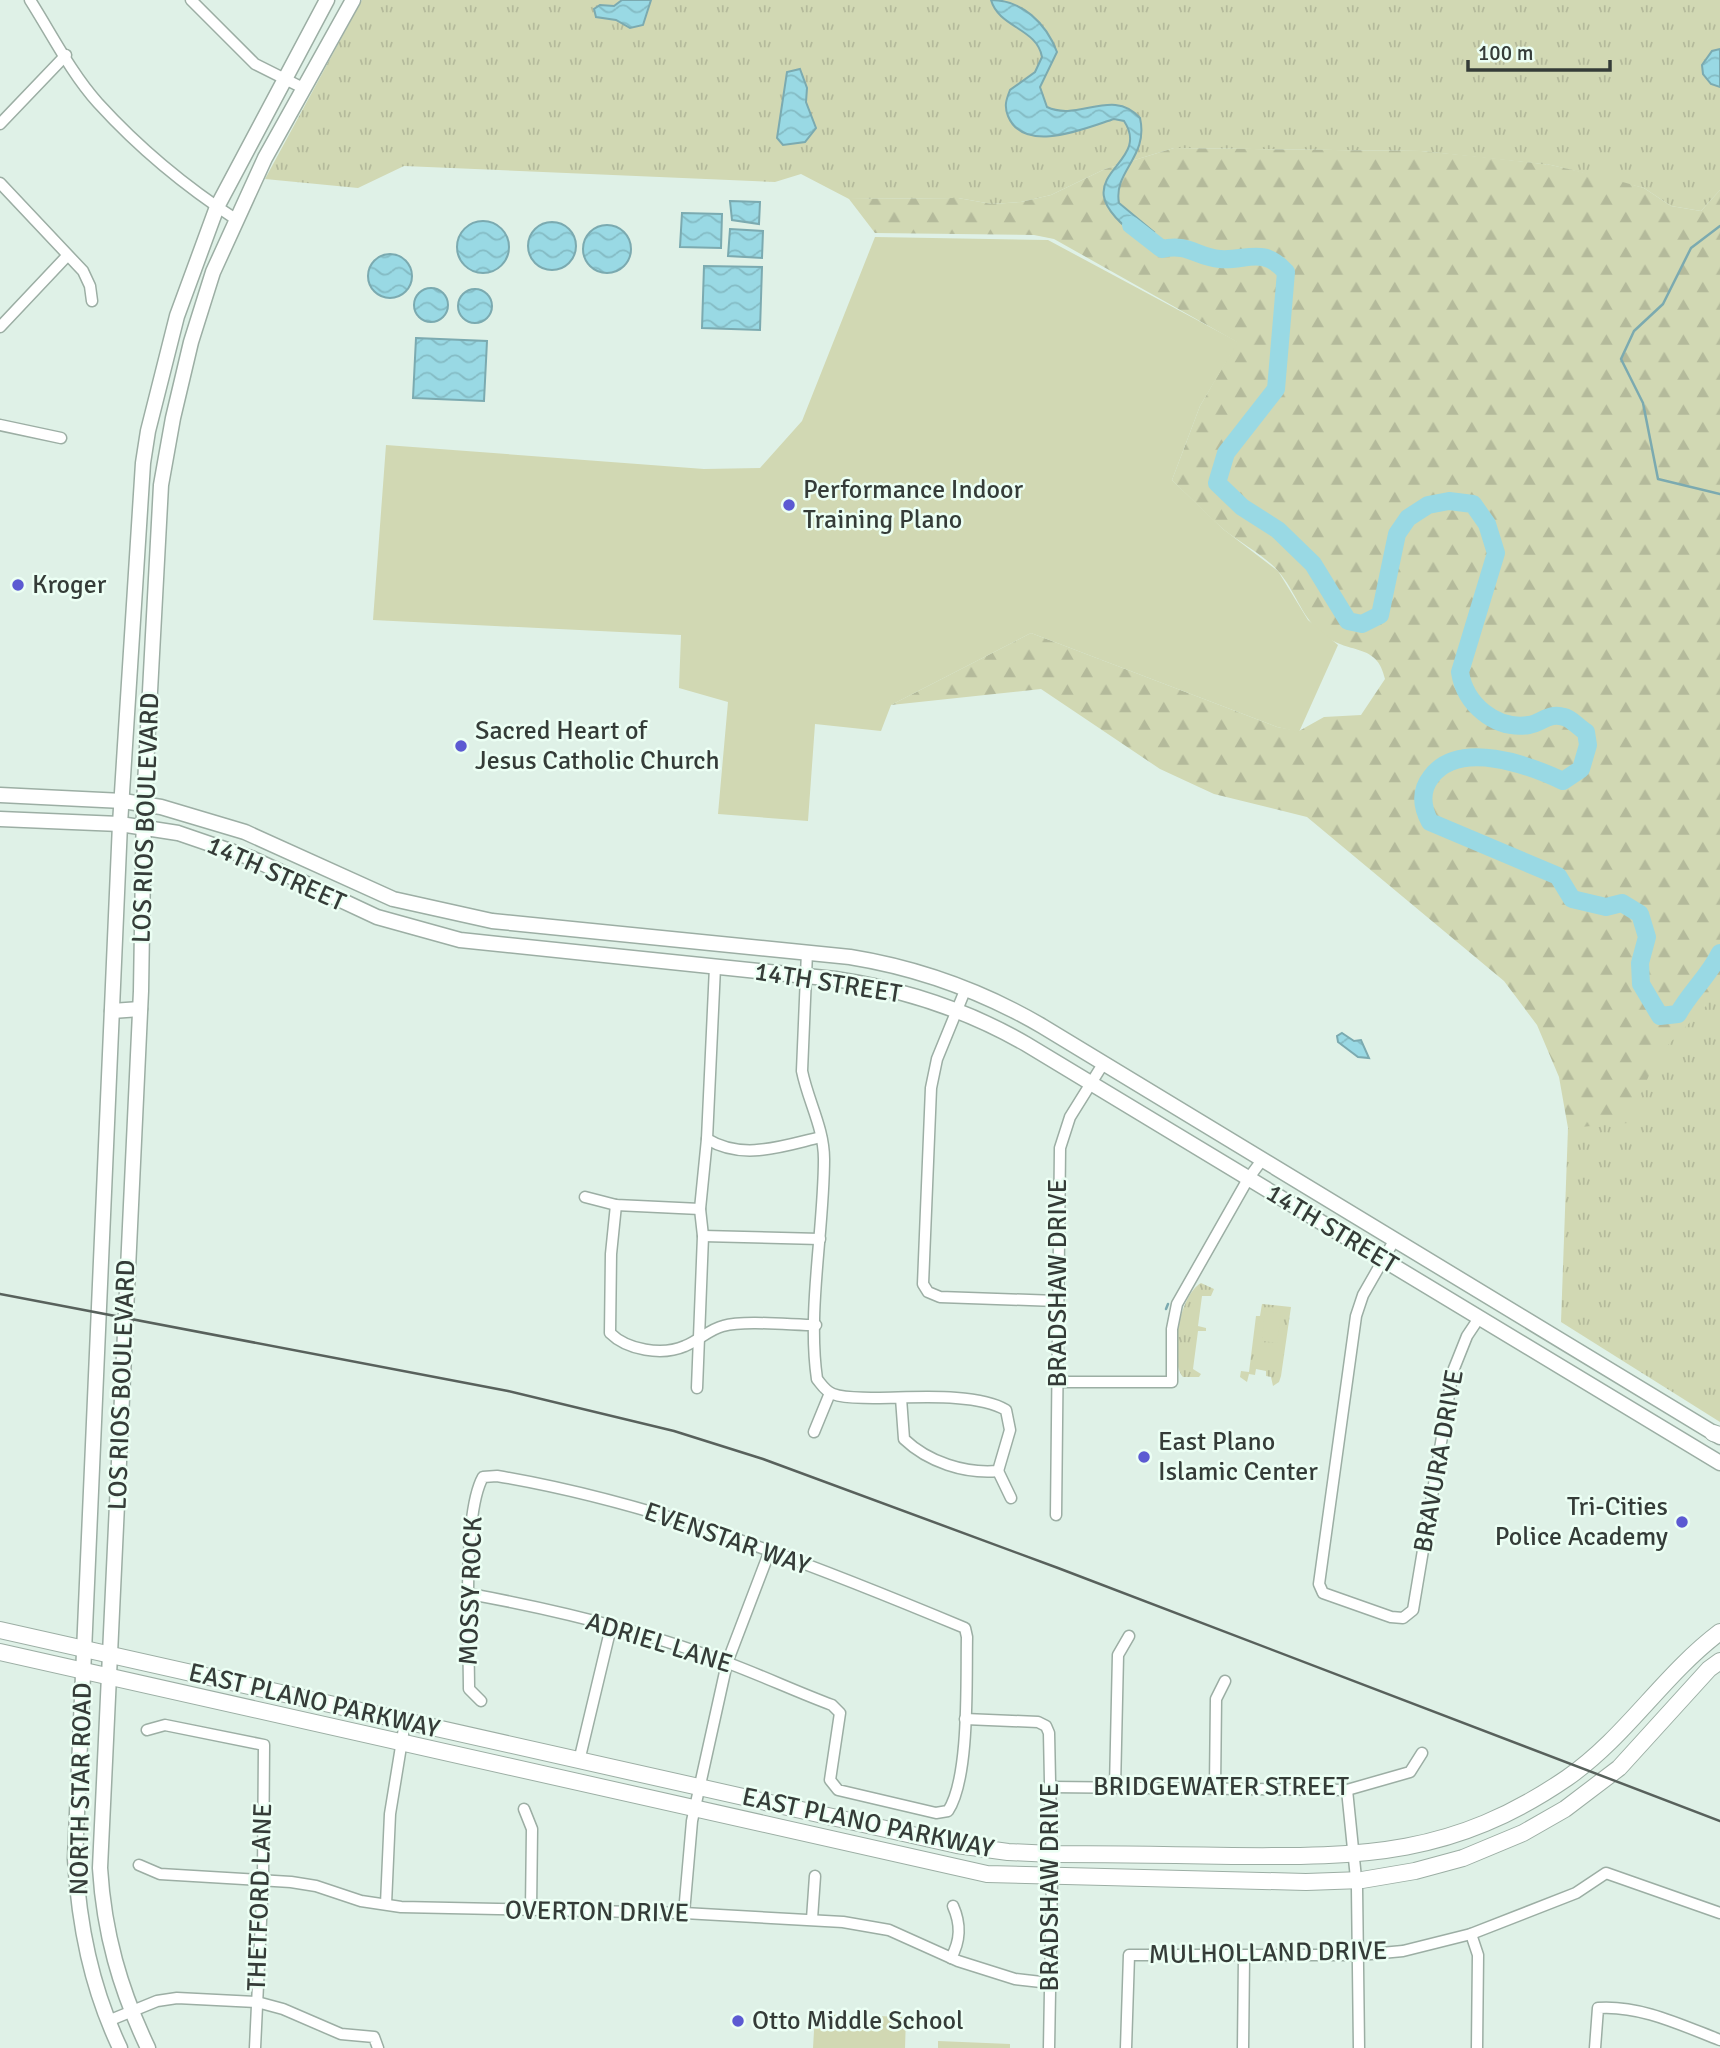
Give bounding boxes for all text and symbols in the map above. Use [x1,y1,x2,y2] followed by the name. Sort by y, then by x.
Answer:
[1468,28,1610,72] scale bar
[1478,40,1533,66] text: 100 m
[803,474,1024,536] place label: Performance Indoor Training Plano
[781,497,797,513] marker: Performance Indoor Training Plano
[32,569,107,601] place label: Kroger
[10,577,26,593] marker: Kroger
[126,692,166,944] street label: LOS RIOS BOULEVARD
[475,715,720,777] place label: Sacred Heart of Jesus Catholic Church
[453,738,469,754] marker: Sacred Heart of Jesus Catholic Church
[202,829,351,919] street label: 14TH STREET
[752,956,904,1010] street label: 14TH STREET
[1260,1177,1404,1281] street label: 14TH STREET
[1042,1179,1074,1387] street label: BRADSHAW DRIVE
[102,1259,142,1511] street label: LOS RIOS BOULEVARD
[1407,1367,1471,1555] street label: BRAVURA DRIVE
[1158,1426,1318,1488] place label: East Plano Islamic Center
[1136,1449,1152,1465] marker: East Plano Islamic Center
[1495,1491,1668,1553] place label: Tri-Cities Police Academy
[640,1496,814,1582] street label: EVENSTAR WAY
[1674,1514,1690,1530] marker: Tri-Cities Police Academy
[452,1515,490,1666] street label: MOSSY ROCK
[582,1606,736,1680] street label: ADRIEL LANE
[185,1657,443,1745] street label: EAST PLANO PARKWAY
[63,1682,99,1896] street label: NORTH STAR ROAD
[1093,1771,1349,1803] street label: BRIDGEWATER STREET
[739,1781,997,1865] street label: EAST PLANO PARKWAY
[1034,1783,1066,1991] street label: BRADSHAW DRIVE
[241,1802,279,1992] street label: THETFORD LANE
[505,1894,689,1930] street label: OVERTON DRIVE
[1148,1935,1388,1971] street label: MULHOLLAND DRIVE
[752,2005,964,2037] place label: Otto Middle School
[730,2013,746,2029] marker: Otto Middle School

